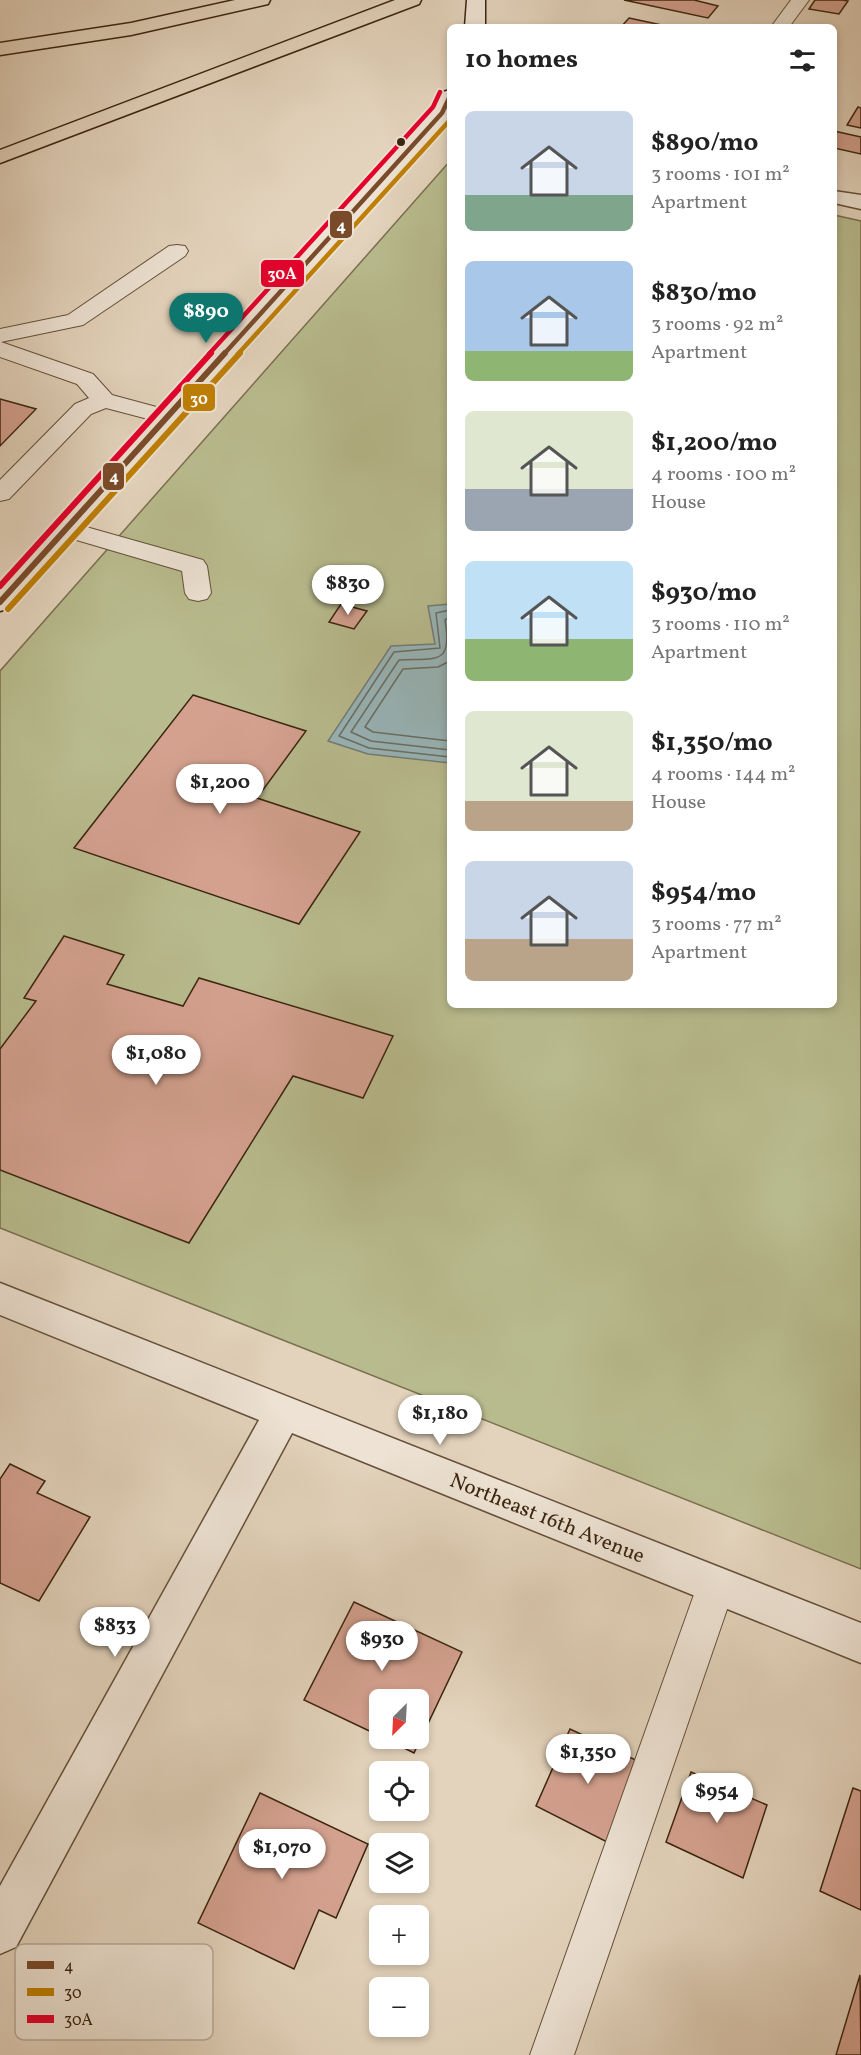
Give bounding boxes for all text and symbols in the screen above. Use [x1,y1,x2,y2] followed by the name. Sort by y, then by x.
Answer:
[465,42,578,78] text: 10 homes
[786,44,819,77] icon: filters
[651,125,758,161] text: $890/mo
[513,135,585,207] icon: home
[395,136,407,148] unlabelled marker
[651,161,790,189] text: 3 rooms · 101 m²
[651,189,747,217] text: Apartment
[329,210,353,239] line badge: 4
[336,216,346,238] text: 4
[260,259,305,288] line badge: 30A
[267,264,297,286] text: 30A
[651,275,757,311] text: $830/mo
[513,285,585,357] icon: home
[170,293,242,344] pin: $890
[183,298,229,326] text: $890
[651,311,783,339] text: 3 rooms · 92 m²
[651,339,747,367] text: Apartment
[182,383,216,412] line badge: 30
[190,389,208,411] text: 30
[651,425,777,461] text: $1,200/mo
[513,435,585,507] icon: home
[651,461,796,489] text: 4 rooms · 100 m²
[102,462,125,491] line badge: 4
[109,467,119,489] text: 4
[651,489,706,517] text: House
[312,565,384,616] pin: $830
[326,570,370,598] text: $830
[651,575,757,611] text: $930/mo
[513,585,585,657] icon: home
[651,611,790,639] text: 3 rooms · 110 m²
[651,639,747,667] text: Apartment
[651,725,773,761] text: $1,350/mo
[513,735,585,807] icon: home
[651,761,796,789] text: 4 rooms · 144 m²
[171,764,269,815] pin: $1,200
[190,769,250,797] text: $1,200
[651,789,706,817] text: House
[651,875,756,911] text: $954/mo
[513,885,585,957] icon: home
[651,911,782,939] text: 3 rooms · 77 m²
[651,939,747,967] text: Apartment
[107,1035,205,1086] pin: $1,080
[126,1040,186,1068] text: $1,080
[391,1395,489,1446] pin: $1,180
[412,1400,468,1428] text: $1,180
[445,1467,649,1571] street label: Northeast 16th Avenue
[79,1607,151,1658] pin: $833
[94,1612,136,1640] text: $833
[346,1621,418,1672] pin: $930
[360,1626,404,1654] text: $930
[369,1689,429,1749] north arrow
[369,1689,429,2037] map controls
[539,1734,637,1785] pin: $1,350
[560,1739,616,1767] text: $1,350
[369,1761,429,1821] button: locate
[681,1773,753,1824] pin: $954
[695,1778,739,1806] text: $954
[233,1829,331,1880] pin: $1,070
[369,1833,429,1893] button: layers
[253,1834,311,1862] text: $1,070
[369,1905,429,1965] button: +
[15,1944,213,2040] legend
[64,1956,74,1978] text: 4
[369,1977,429,2037] button: −
[64,1983,82,2005] text: 30
[64,2010,93,2032] text: 30A

